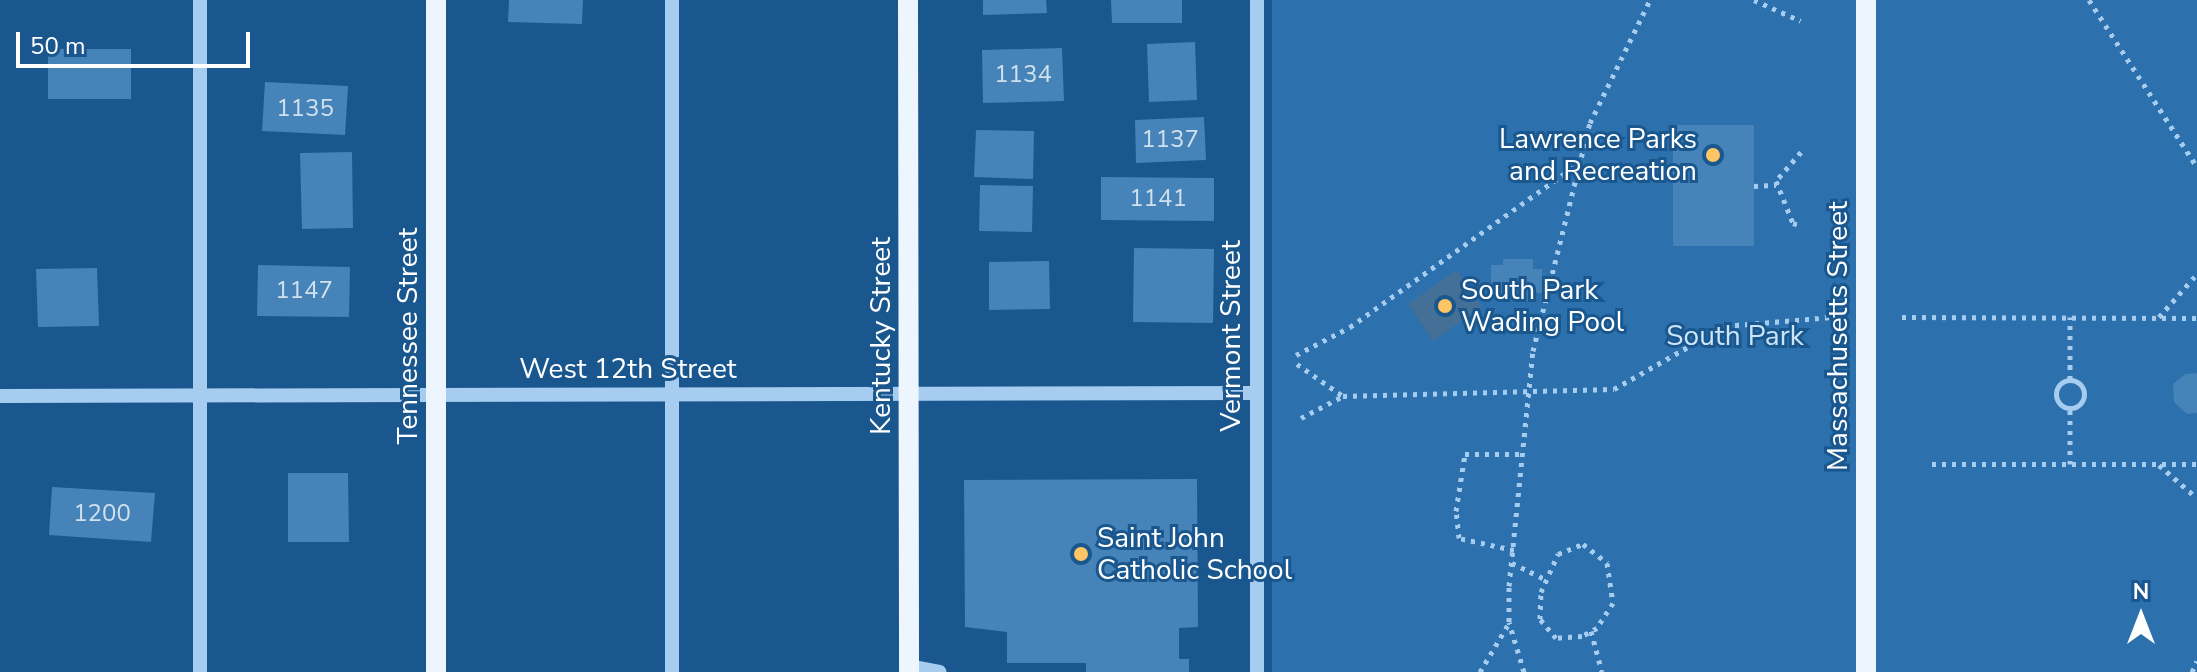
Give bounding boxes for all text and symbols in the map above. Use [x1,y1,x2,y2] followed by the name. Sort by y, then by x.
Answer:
[20,16,254,66] scale bar
[30,30,86,62] text: 50 m
[994,61,1052,89] house number: 1134
[276,95,334,123] house number: 1135
[1499,122,1697,188] place label: Lawrence Parks and Recreation
[1141,126,1199,154] house number: 1137
[1704,146,1722,164] marker: Lawrence Parks and Recreation
[1129,185,1187,213] house number: 1141
[1821,201,1855,471] street label: Massachusetts Street
[391,228,425,444] street label: Tennessee Street
[864,237,898,435] street label: Kentucky Street
[1214,240,1248,432] street label: Vermont Street
[1461,273,1624,339] place label: South Park Wading Pool
[275,277,333,305] house number: 1147
[1436,297,1454,315] marker: South Park Wading Pool
[1666,319,1804,353] park label: South Park
[519,352,737,386] street label: West 12th Street
[73,500,131,528] house number: 1200
[1097,521,1292,587] place label: Saint John Catholic School
[1072,545,1090,563] marker: Saint John Catholic School
[2101,576,2181,656] north arrow
[2133,577,2149,607] text: N

